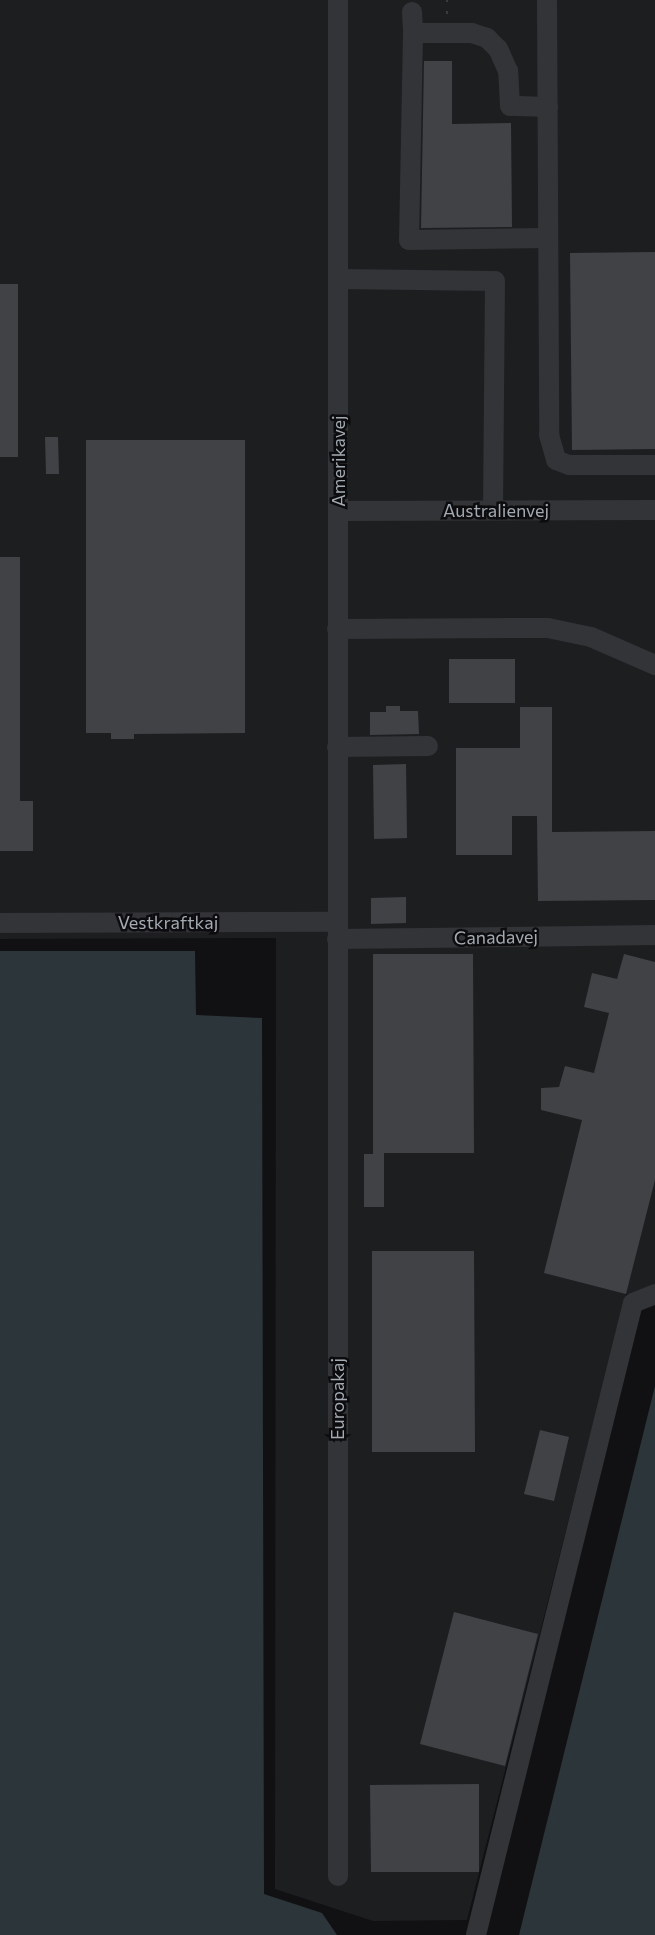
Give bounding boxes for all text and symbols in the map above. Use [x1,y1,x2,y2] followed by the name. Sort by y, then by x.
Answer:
[327,415,349,507] street label: Amerikavej
[443,499,549,521] street label: Australienvej
[118,911,218,933] street label: Vestkraftkaj
[454,925,538,949] street label: Canadavej
[326,1358,348,1440] street label: Europakaj

